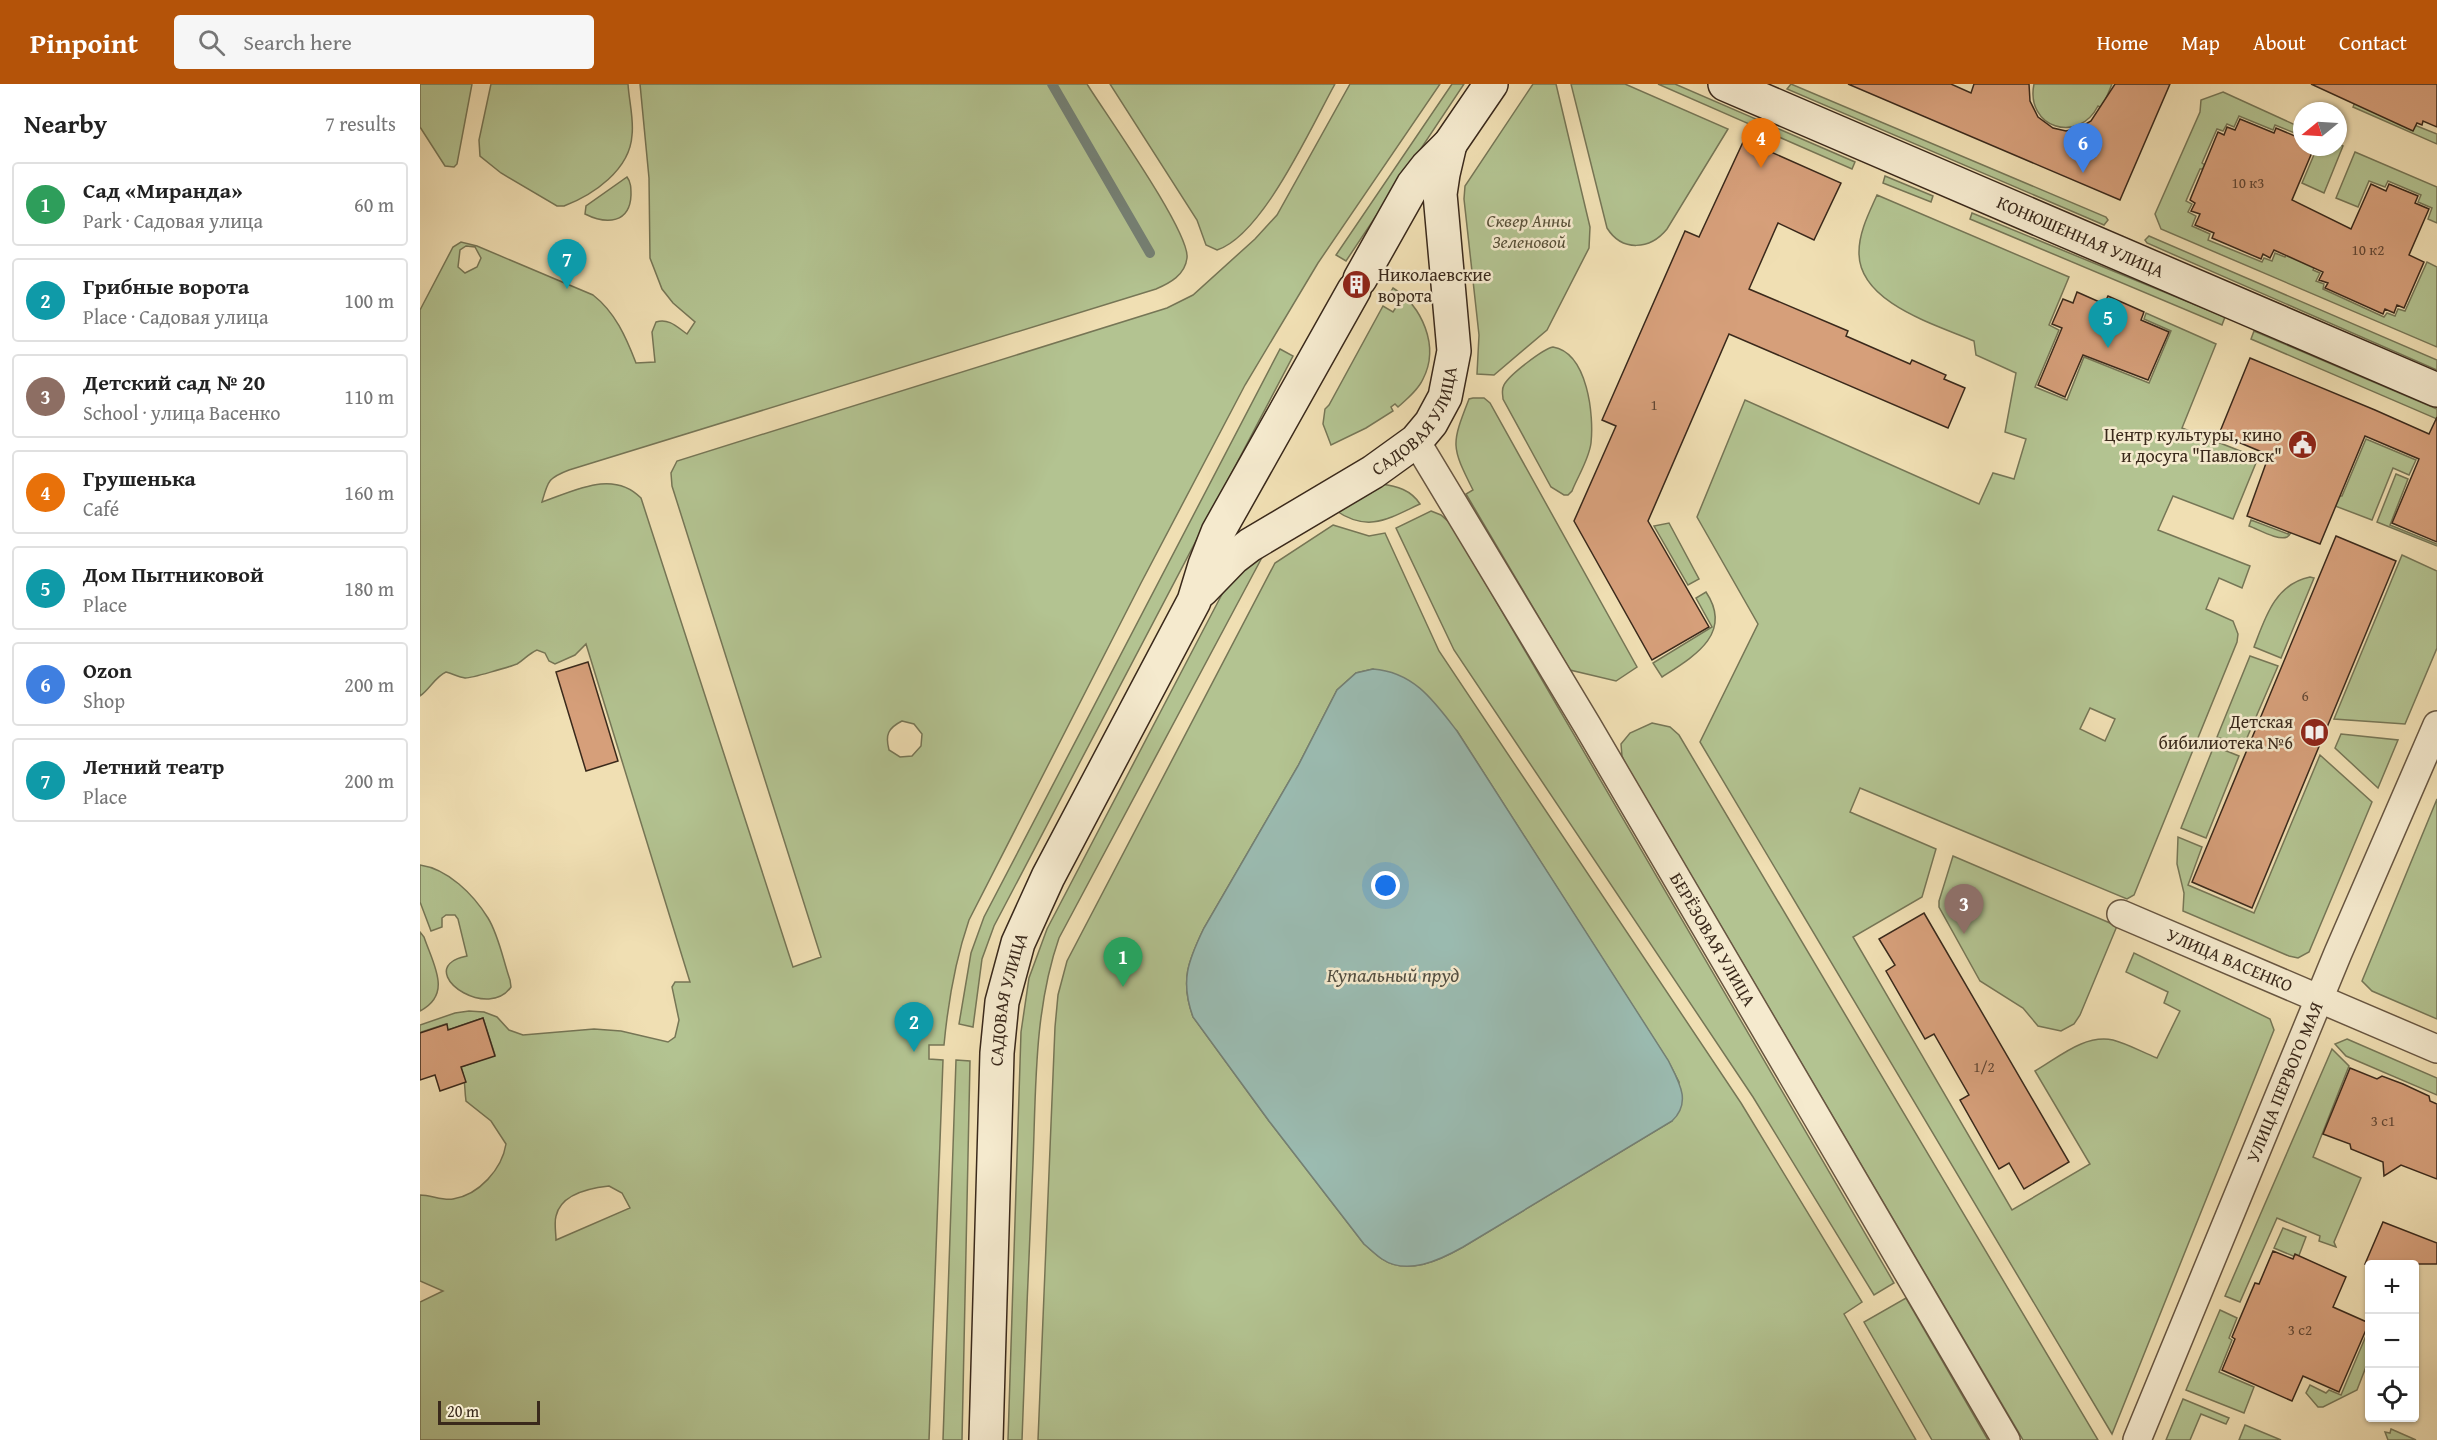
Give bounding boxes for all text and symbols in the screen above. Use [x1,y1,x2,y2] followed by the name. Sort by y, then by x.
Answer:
[174,15,594,69] search box
[30,22,138,63] text: Pinpoint
[195,26,228,59] icon: search
[243,26,352,58] text: Search here
[2097,27,2148,58] text: Home
[2181,27,2220,58] text: Map
[2253,27,2306,58] text: About
[2339,27,2407,58] text: Contact
[2293,102,2347,156] north arrow
[24,104,107,143] text: Nearby
[325,109,396,138] text: 7 results
[1742,118,1780,168] pin: 4
[2064,124,2102,173] pin: 6
[2232,172,2264,193] house number: 10 к3
[83,174,242,206] text: Сад «Миранда»
[1993,188,2169,284] street label: КОНЮШЕННАЯ УЛИЦА
[40,190,51,219] text: 1
[354,190,394,219] text: 60 m
[83,206,263,235] text: Park · Садовая улица
[1487,207,1571,255] park label: Сквер Анны Зеленовой
[2352,239,2384,260] house number: 10 к2
[548,240,586,289] pin: 7
[1378,261,1492,309] place label: Николаевские ворота
[1341,269,1373,301] building icon: Николаевские ворота
[83,270,249,302] text: Грибные ворота
[40,286,51,315] text: 2
[344,286,394,315] text: 100 m
[2088,298,2128,348] pin: 5
[83,302,268,331] text: Place · Садовая улица
[1366,364,1464,482] street label: САДОВАЯ УЛИЦА
[83,366,265,398] text: Детский сад № 20
[40,382,51,411] text: 3
[344,382,394,411] text: 110 m
[1650,394,1658,415] house number: 1
[83,398,281,427] text: School · улица Васенко
[2104,421,2282,469] place label: Центр культуры, кино и досуга "Павловск"
[2287,429,2319,461] public building icon: Центр культуры, кино и досуга "Павловск"
[83,462,196,494] text: Грушенька
[40,478,51,507] text: 4
[344,478,394,507] text: 160 m
[83,494,119,523] text: Café
[83,558,264,590] text: Дом Пытниковой
[40,574,51,603] text: 5
[344,574,394,603] text: 180 m
[83,590,127,619] text: Place
[83,654,132,686] text: Ozon
[40,670,51,699] text: 6
[344,670,394,699] text: 200 m
[2301,685,2309,706] house number: 6
[83,686,125,715] text: Shop
[2159,708,2293,756] place label: Детская бибилиотека №6
[2298,716,2330,748] library icon: Детская бибилиотека №6
[83,750,224,782] text: Летний театр
[40,766,51,795] text: 7
[344,766,394,795] text: 200 m
[83,782,127,811] text: Place
[1663,867,1763,1011] street label: БЕРЁЗОВАЯ УЛИЦА
[1371,871,1400,900] your location
[1944,884,1984,934] pin: 3
[2162,921,2297,999] street label: УЛИЦА ВАСЕНКО
[983,928,1034,1066] street label: САДОВАЯ УЛИЦА
[1104,938,1142,987] pin: 1
[1327,960,1460,989] water label: Купальный пруд
[2239,997,2330,1167] street label: УЛИЦА ПЕРВОГО МАЯ
[894,1002,934,1052] pin: 2
[1973,1056,1995,1077] house number: 1/2
[2371,1110,2395,1131] house number: 3 с1
[2365,1260,2419,1422] map controls
[2365,1260,2419,1314] button: +
[2365,1314,2419,1368] button: −
[2288,1319,2312,1340] house number: 3 с2
[2365,1368,2419,1422] button: locate
[438,1398,540,1426] scale bar
[447,1399,479,1423] text: 20 m

